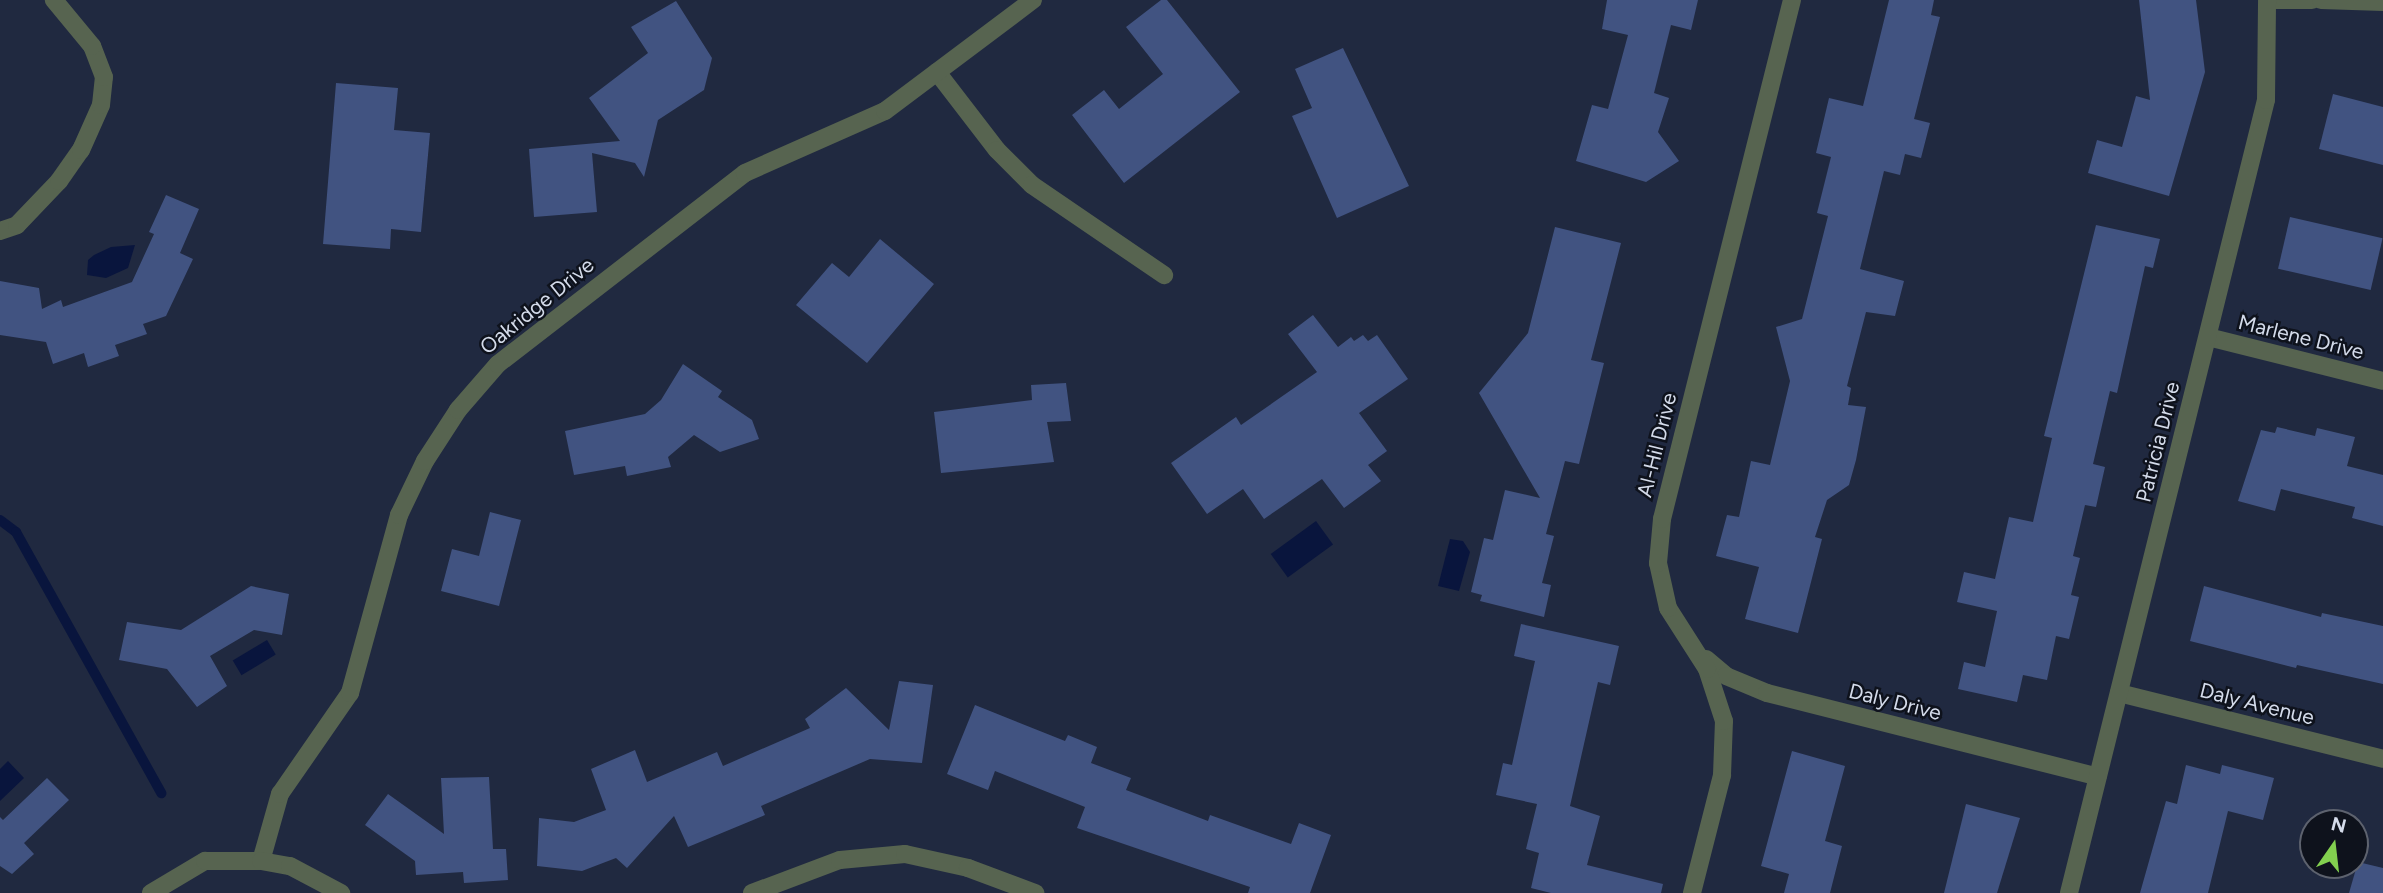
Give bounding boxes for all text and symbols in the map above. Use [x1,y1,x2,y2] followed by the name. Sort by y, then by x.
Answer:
[475,252,599,360] street label: Oakridge Drive
[2236,309,2366,365] street label: Marlene Drive
[2131,379,2185,505] street label: Patricia Drive
[1632,390,1682,500] street label: Al-Hil Drive
[1846,678,1944,726] street label: Daly Drive
[2197,678,2317,730] street label: Daly Avenue
[2299,809,2369,879] north arrow
[2329,812,2349,838] text: N

